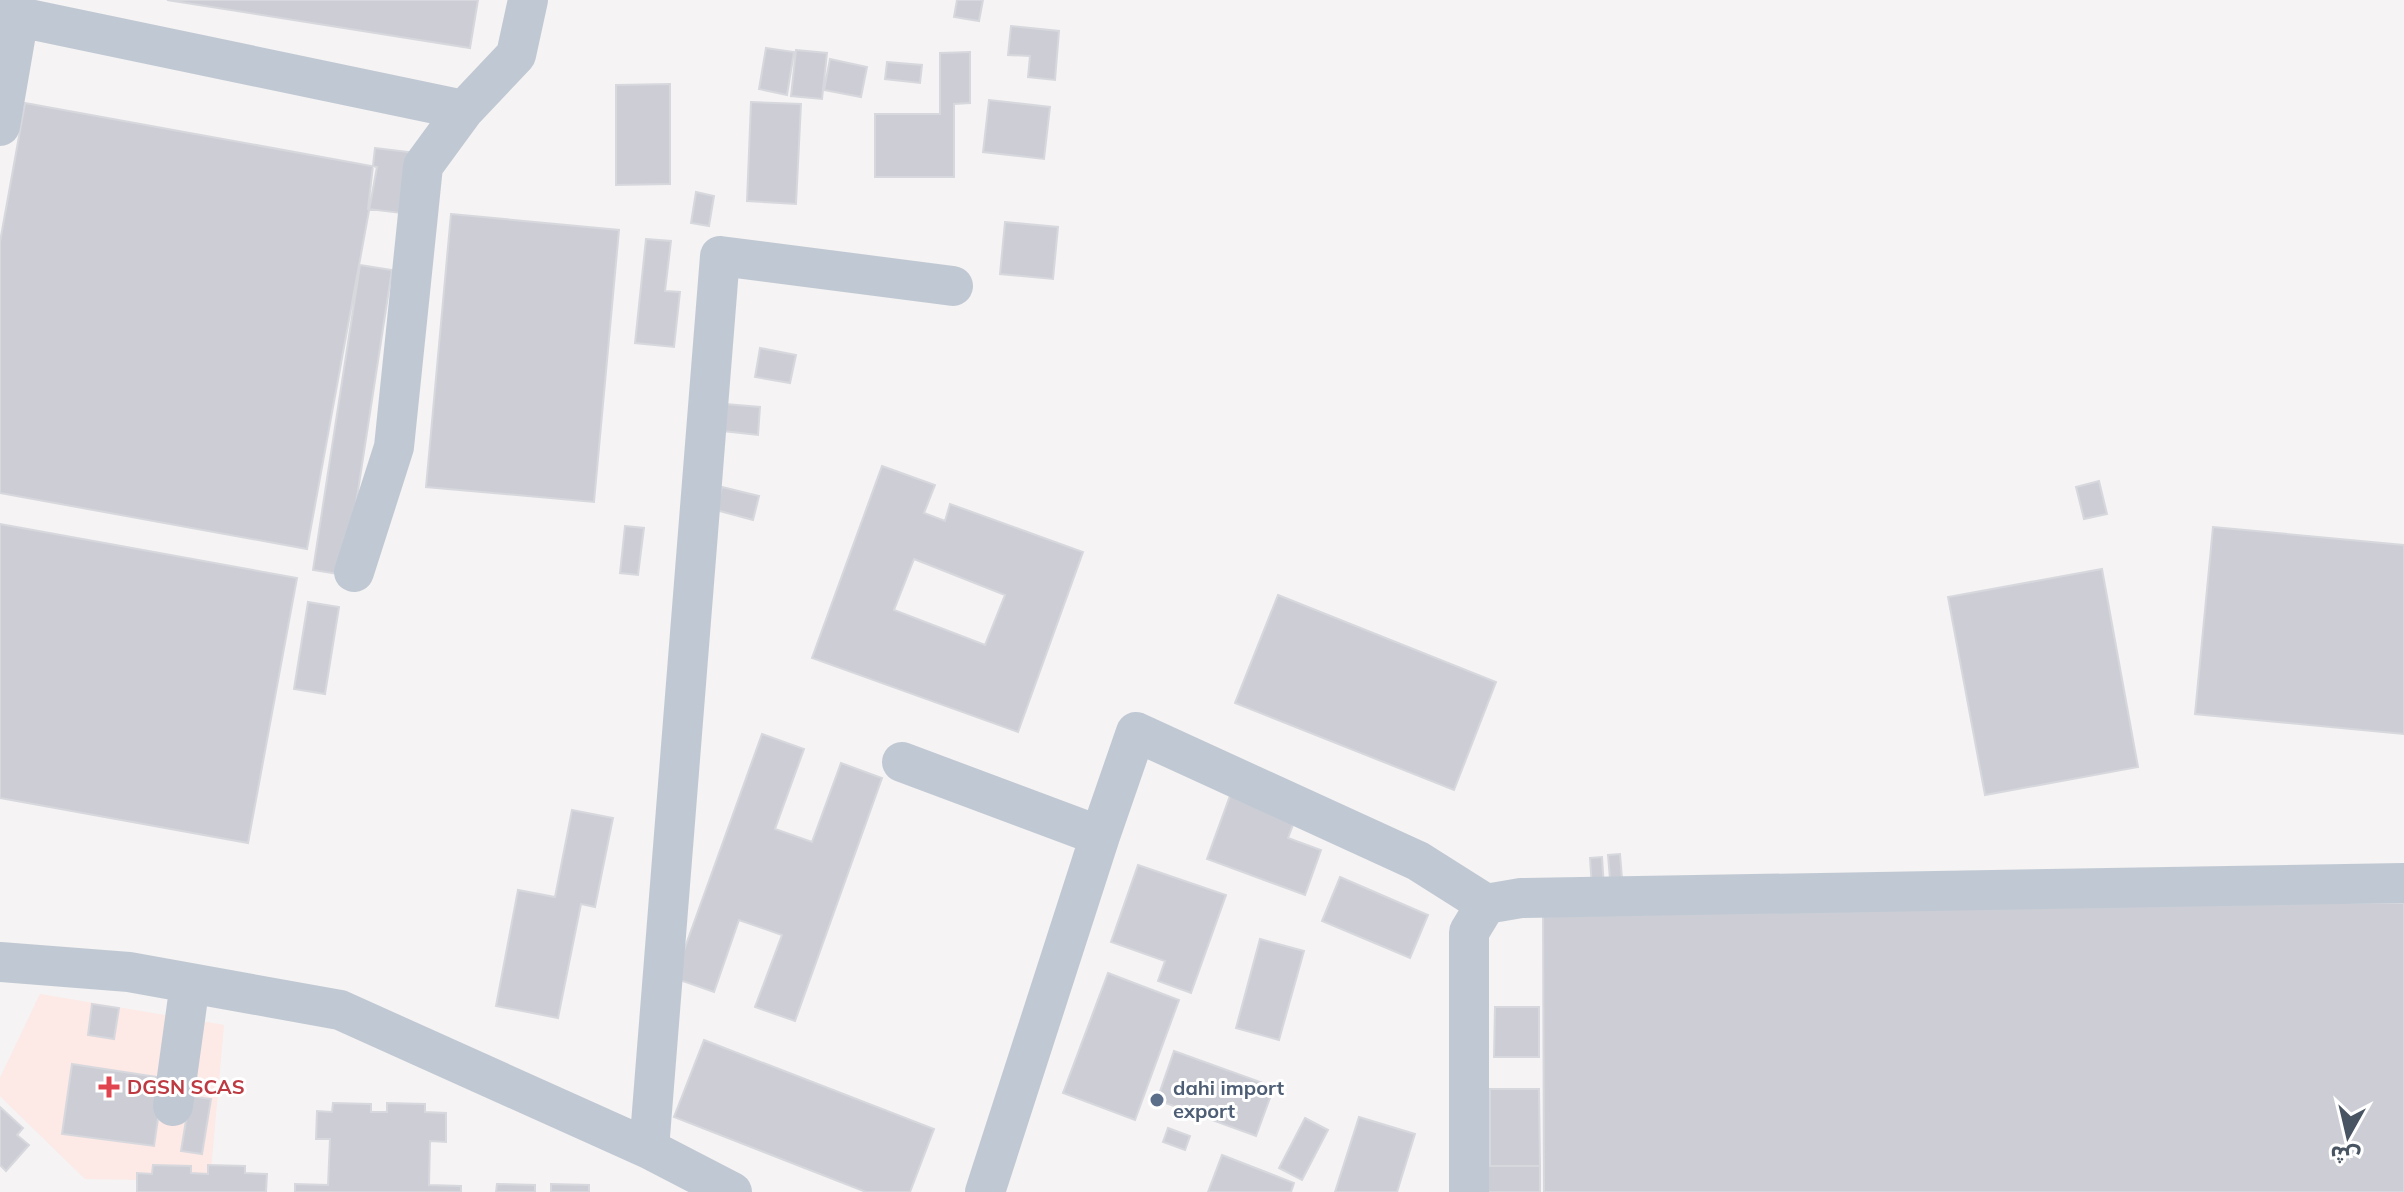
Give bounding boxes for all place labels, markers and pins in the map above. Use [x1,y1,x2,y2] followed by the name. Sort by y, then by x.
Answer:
[127,1074,245,1099] place label: DGSN SCAS
[1173,1075,1284,1123] place label: dahi import export
[98,1076,120,1098] marker: DGSN SCAS
[1148,1091,1166,1109] marker: dahi import export

